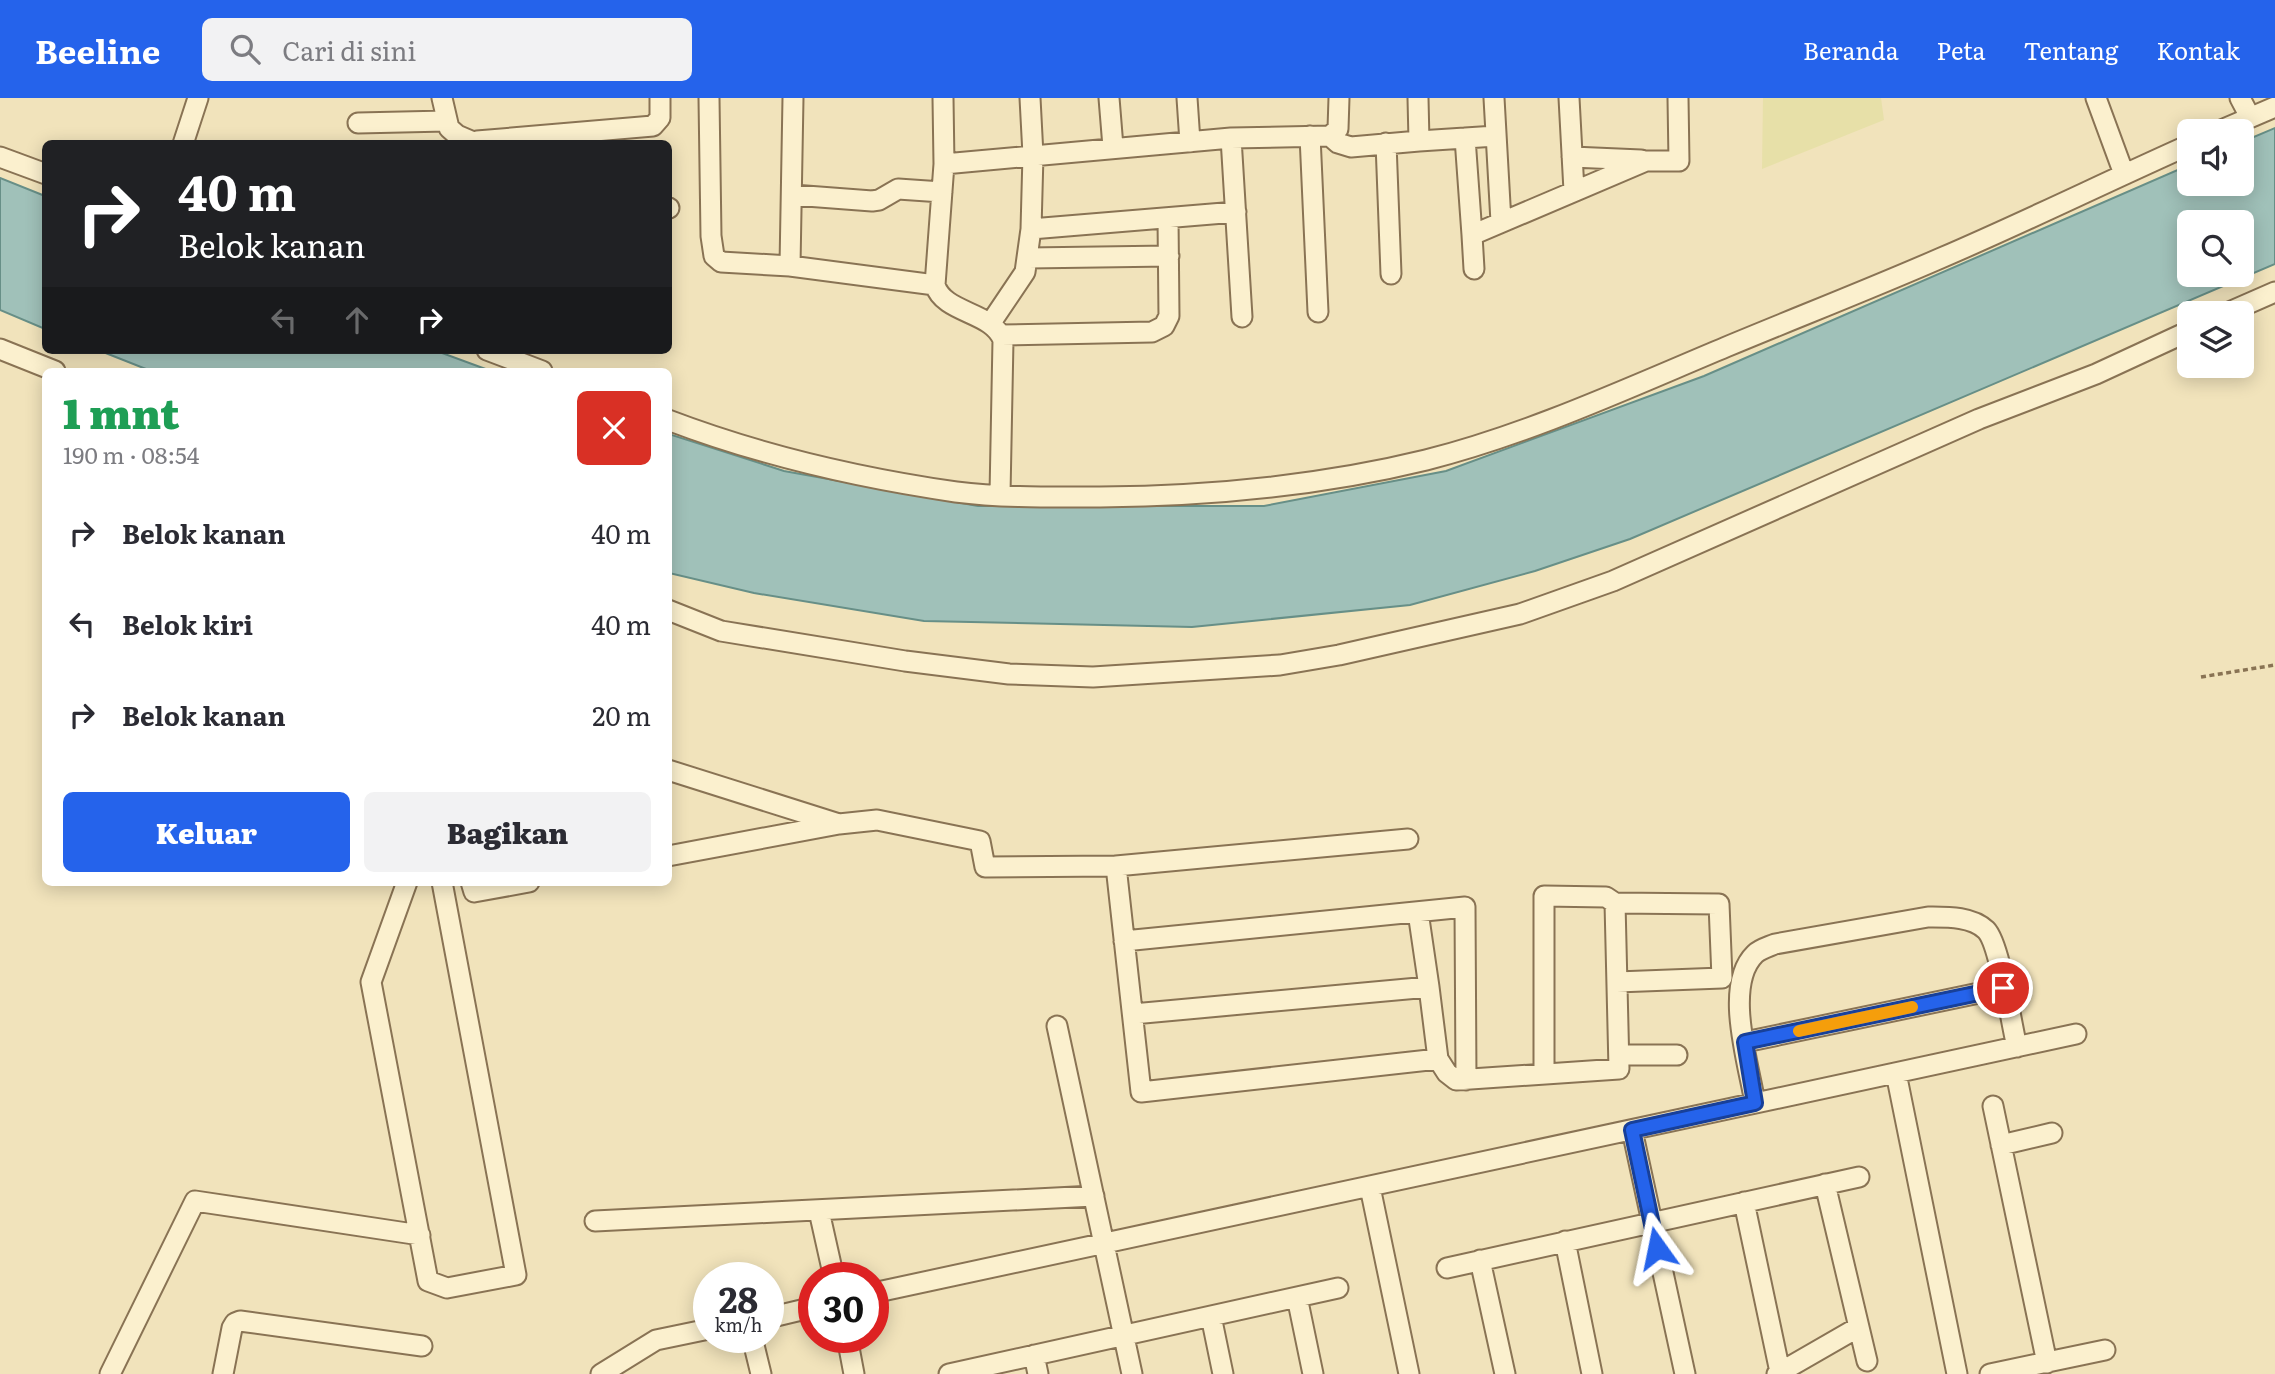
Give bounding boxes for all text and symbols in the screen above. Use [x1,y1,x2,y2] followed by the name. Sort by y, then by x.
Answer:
[202,18,692,81] search box
[35,25,160,74] text: Beeline
[226,30,264,68] icon: search
[282,30,416,69] text: Cari di sini
[1803,32,1899,67] text: Beranda
[1937,32,1986,67] text: Peta
[2024,32,2118,67] text: Tentang
[2156,32,2240,67] text: Kontak
[2177,119,2254,378] map controls
[2177,119,2254,196] button: sound
[178,153,296,226] text: 40 m
[63,168,154,259] icon: right
[2177,210,2254,287] button: search
[178,220,366,268] text: Belok kanan
[265,301,303,339] icon: left
[338,301,376,339] icon: ahead
[411,301,449,339] icon: right
[2177,301,2254,378] button: layers
[63,380,179,442] text: 1 mnt
[577,391,651,465] button: close
[63,437,199,471] text: 190 m · 08:54
[122,513,286,552] text: Belok kanan
[591,513,651,552] text: 40 m
[63,514,101,552] icon: right
[122,604,253,643] text: Belok kiri
[591,604,651,643] text: 40 m
[63,605,101,643] icon: left
[122,695,286,734] text: Belok kanan
[592,695,651,734] text: 20 m
[63,696,101,734] icon: right
[63,792,350,872] button: Keluar
[364,792,651,872] button: Bagikan
[1973,958,2033,1018] pin
[1984,969,2022,1007] icon: arrive
[1620,1211,1694,1285] position arrow
[798,1262,889,1353] speed limit sign: 30
[719,1272,758,1324] text: 28
[715,1311,762,1338] text: km/h

